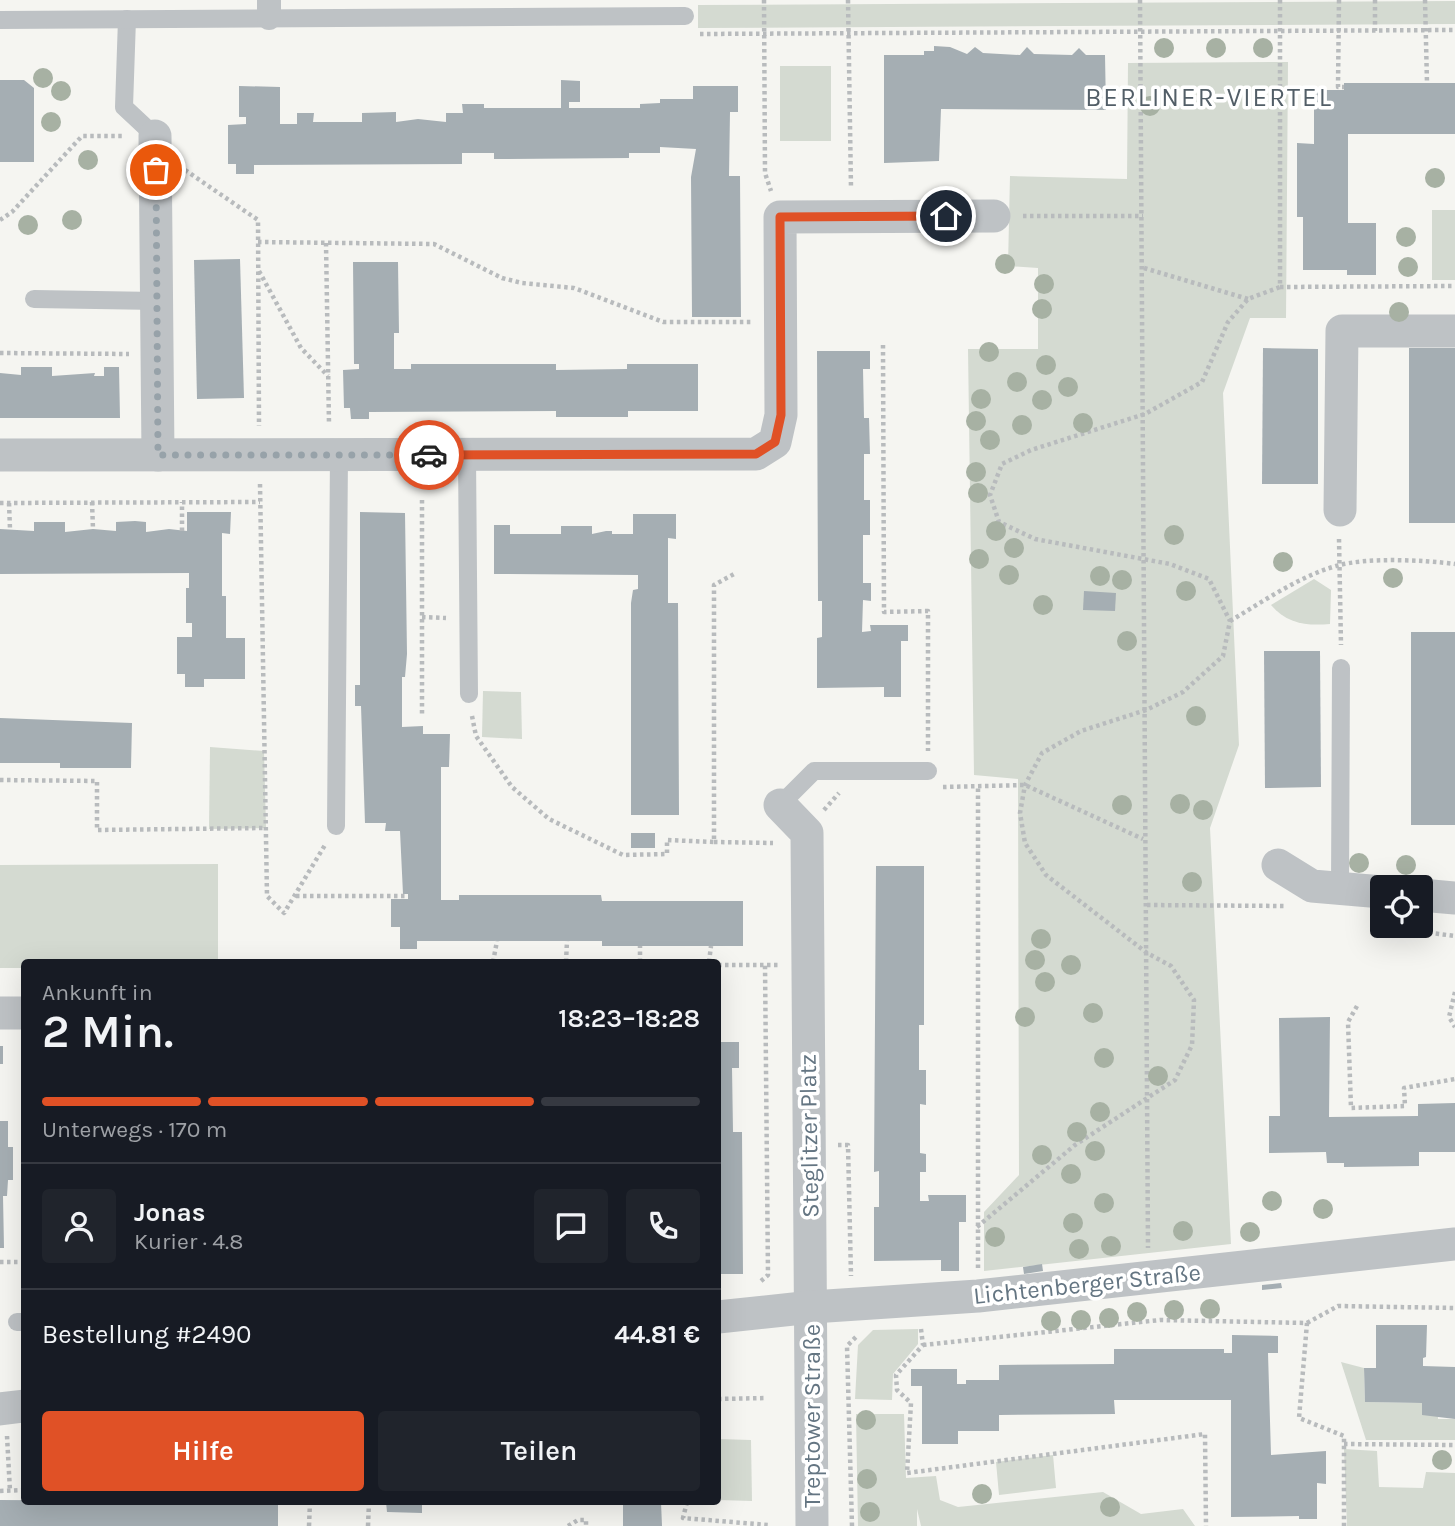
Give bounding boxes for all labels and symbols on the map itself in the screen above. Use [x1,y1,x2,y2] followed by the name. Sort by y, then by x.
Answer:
[1085,82,1333,113] district label: BERLINER-VIERTEL
[126,140,186,200] pin
[916,186,976,246] pin
[394,420,464,490] courier
[794,1054,824,1218] street label: Steglitzer Platz
[972,1258,1202,1310] street label: Lichtenberger Straße
[798,1324,826,1508] street label: Treptower Straße

